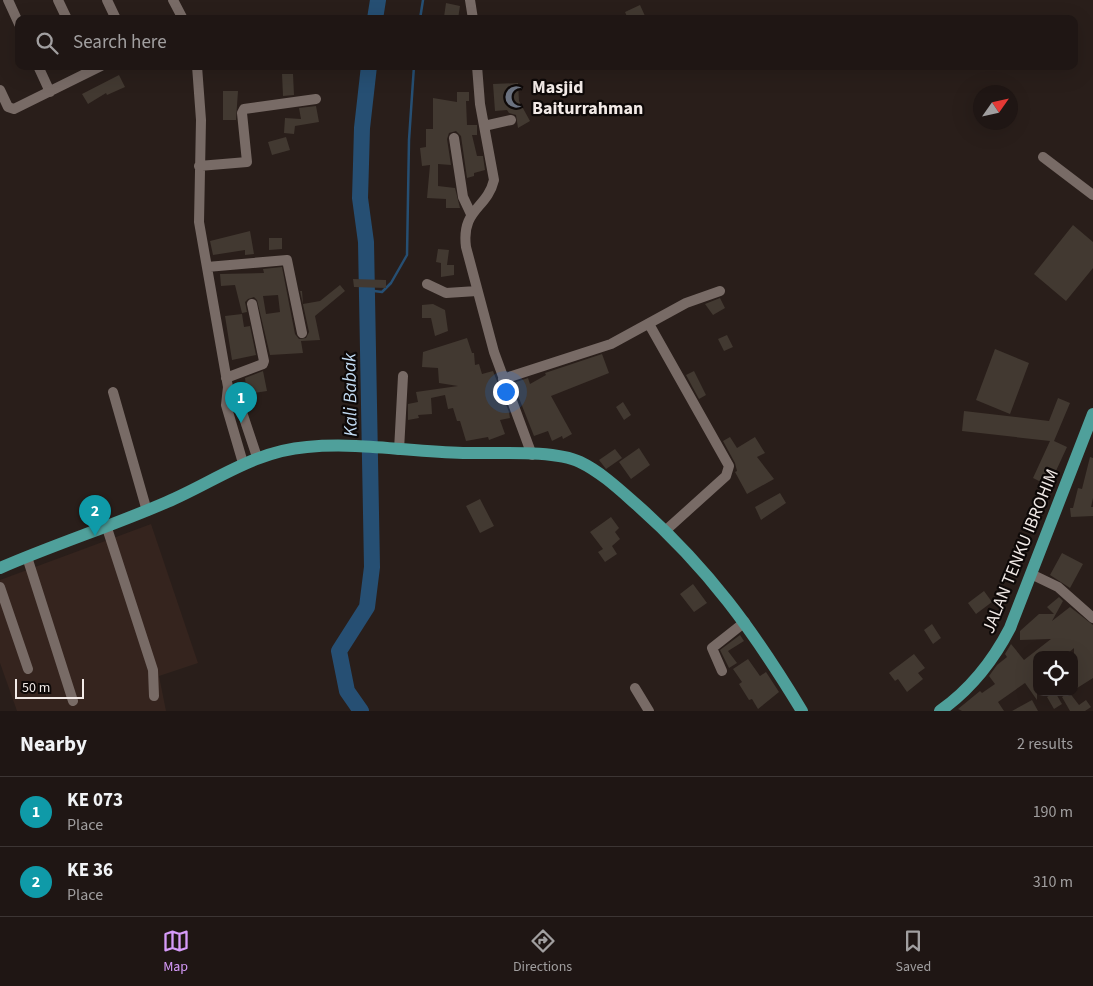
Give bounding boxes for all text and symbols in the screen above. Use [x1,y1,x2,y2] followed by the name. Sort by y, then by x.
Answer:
[15,15,1078,70] search box
[33,29,61,57] icon: search
[73,29,167,56] text: Search here
[532,75,643,121] place label: Masjid Baiturrahman
[503,84,529,110] mosque icon: Masjid Baiturrahman
[973,85,1018,130] north arrow
[336,352,365,437] water label: Kali Babak
[493,379,519,405] your location
[225,382,257,423] pin: 1
[976,465,1065,637] street label: JALAN TENKU IBROHIM
[79,495,111,536] pin: 2
[1033,651,1078,696] map controls
[1033,651,1078,696] button: locate
[15,676,84,699] scale bar
[22,678,50,698] text: 50 m
[20,729,87,759] text: Nearby
[1017,733,1073,755] text: 2 results
[67,787,123,814] text: KE 073
[32,801,40,823] text: 1
[1033,801,1073,823] text: 190 m
[67,814,103,836] text: Place
[67,857,113,884] text: KE 36
[32,871,40,893] text: 2
[1033,871,1073,893] text: 310 m
[67,884,103,906] text: Place
[162,927,190,977] tab: Map
[513,927,572,977] tab: Directions
[896,927,931,977] tab: Saved

